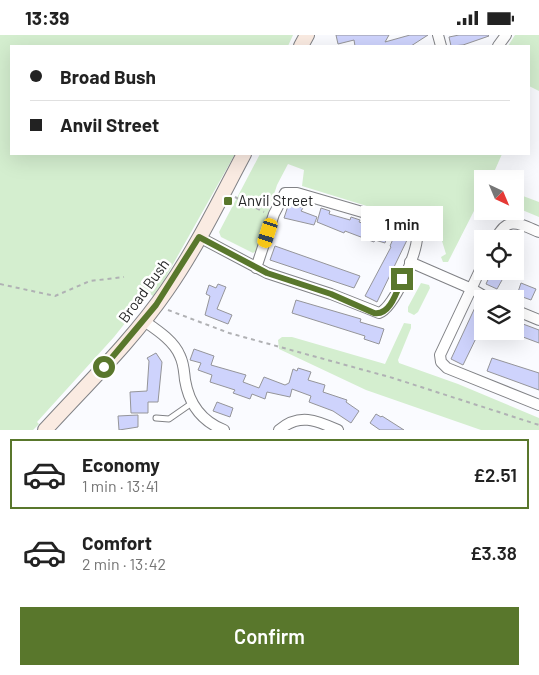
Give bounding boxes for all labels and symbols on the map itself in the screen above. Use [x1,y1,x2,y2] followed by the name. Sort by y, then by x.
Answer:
[474,170,524,220] north arrow
[238,191,313,209] place label: Anvil Street
[222,195,234,207] marker: Anvil Street
[361,207,443,241] callout: 1 min
[256,216,279,250] car
[114,255,172,326] street label: Broad Bush
[391,268,413,290] route end
[93,356,115,378] route start

